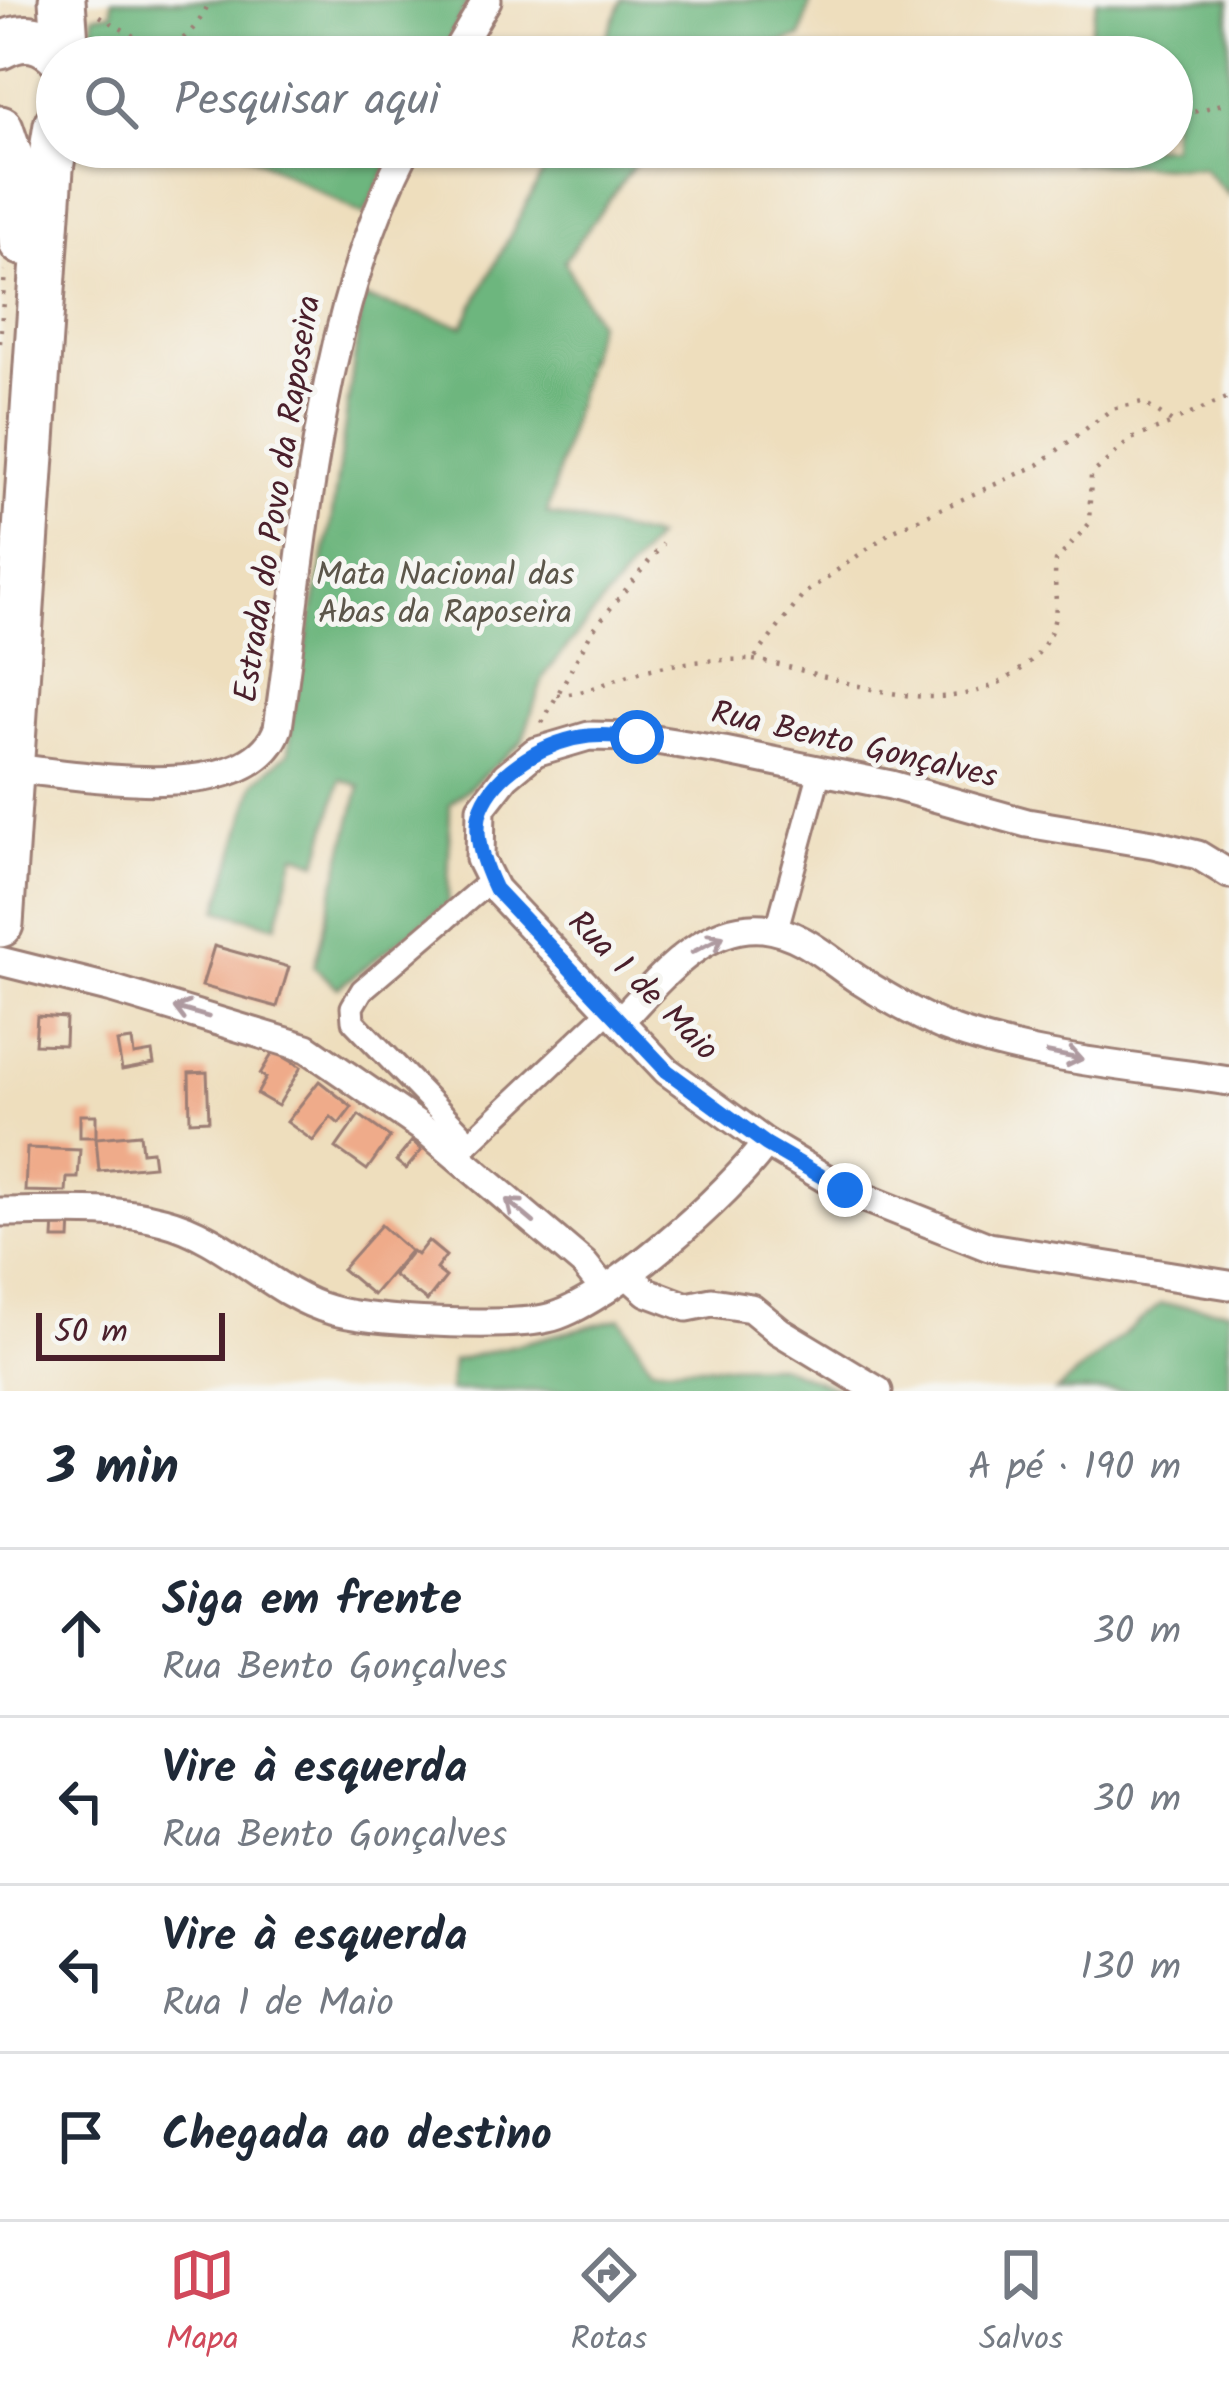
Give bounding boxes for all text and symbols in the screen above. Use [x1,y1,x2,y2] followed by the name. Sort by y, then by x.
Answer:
[36,36,1193,168] search box
[174,66,440,138] text: Pesquisar aqui
[78,69,144,135] icon: search
[221,292,337,706] street label: Estrada do Povo da Raposeira
[316,550,574,641] park label: Mata Nacional das Abas da Raposeira
[706,687,1002,805] street label: Rua Bento Gonçalves
[610,710,664,764] route start
[554,899,730,1075] street label: Rua 1 de Maio
[690,932,725,955] one-way arrow
[173,1000,211,1022] one-way arrow
[1044,1046,1083,1068] one-way arrow
[818,1163,872,1217] route end
[504,1199,536,1225] one-way arrow
[36,1307,225,1360] scale bar
[54,1307,128,1360] text: 50 m
[48,1429,179,1510] text: 3 min
[968,1438,1181,1500] text: A pé · 190 m
[162,1566,462,1638] text: Siga em frente
[48,1600,114,1666] icon: ahead
[1093,1602,1181,1664] text: 30 m
[162,1638,507,1700] text: Rua Bento Gonçalves
[162,1734,468,1806] text: Vire à esquerda
[48,1768,114,1834] icon: left
[1093,1770,1181,1832] text: 30 m
[162,1806,507,1868] text: Rua Bento Gonçalves
[162,1902,468,1974] text: Vire à esquerda
[48,1936,114,2002] icon: left
[1080,1938,1181,2000] text: 130 m
[162,1974,394,2036] text: Rua 1 de Maio
[162,2101,552,2173] text: Chegada ao destino
[48,2104,114,2170] icon: arrive
[166,2242,239,2367] tab: Mapa
[571,2242,647,2367] tab: Rotas
[979,2242,1063,2367] tab: Salvos

